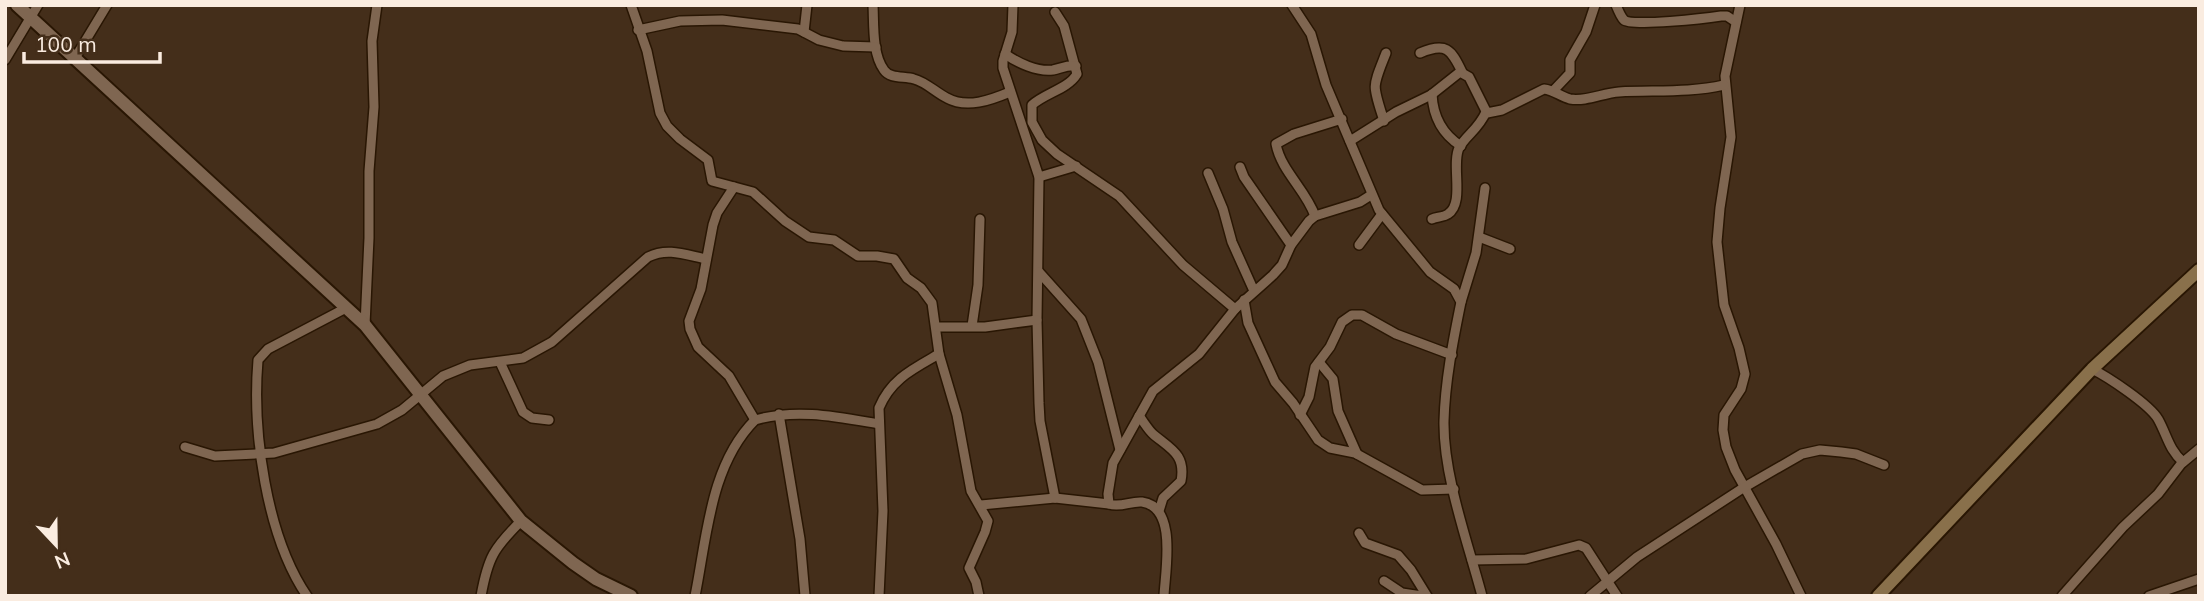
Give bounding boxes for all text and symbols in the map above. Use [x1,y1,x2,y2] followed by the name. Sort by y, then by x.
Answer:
[24,21,161,65] scale bar
[35,31,97,57] text: 100 m
[21,510,91,580] north arrow
[51,547,74,575] text: N

